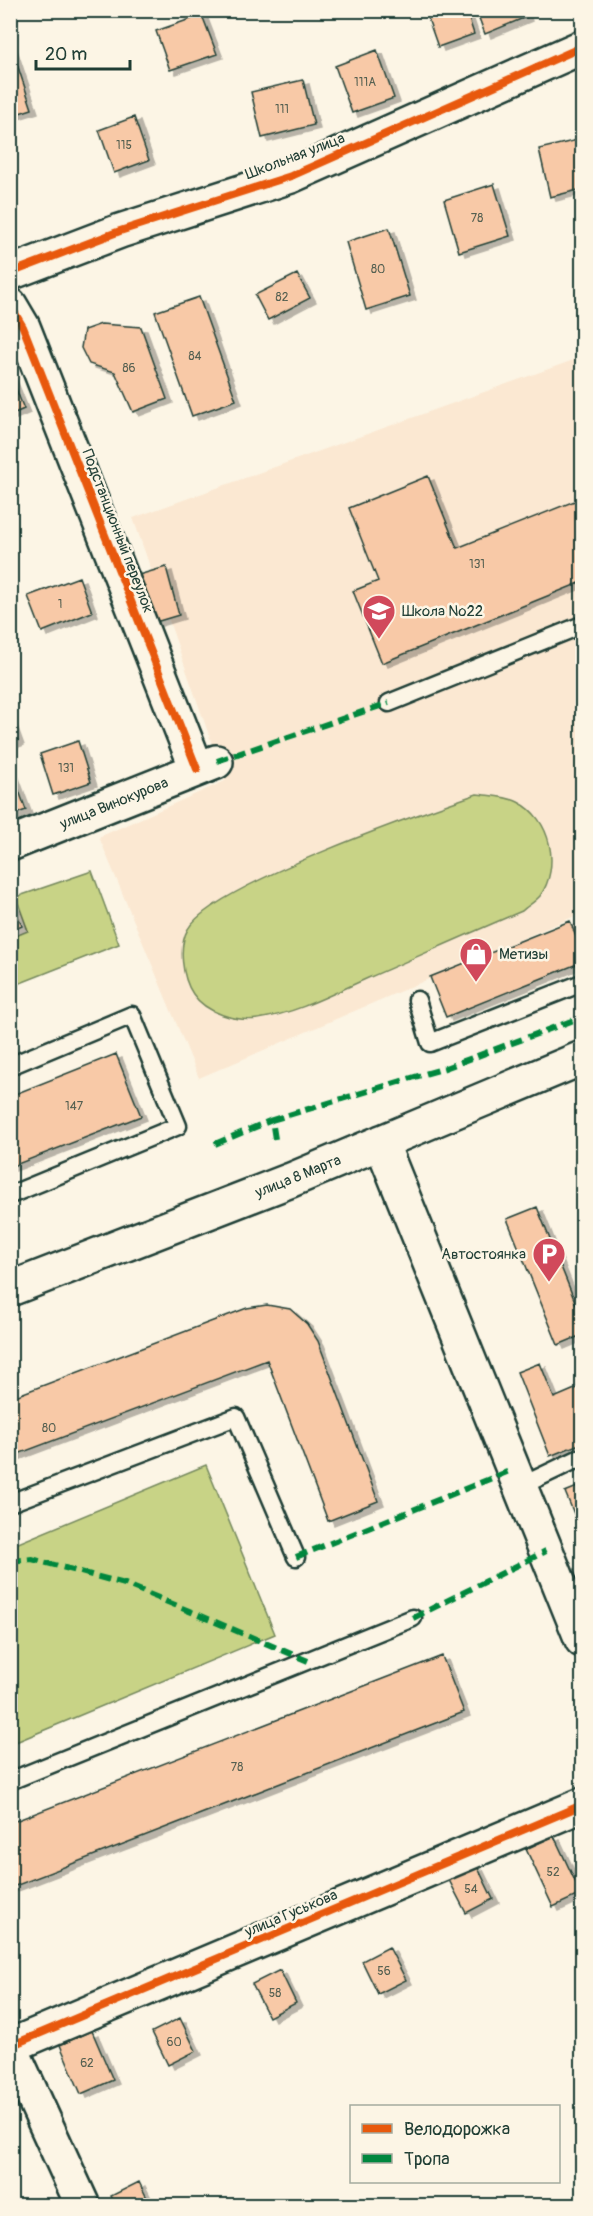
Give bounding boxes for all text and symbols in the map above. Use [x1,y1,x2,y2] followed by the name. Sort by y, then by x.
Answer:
[36,33,130,71] scale bar
[45,43,87,66] text: 20 m
[354,75,376,90] house number: 111А
[275,102,289,117] house number: 111
[243,129,348,184] street label: Школьная улица
[116,138,132,153] house number: 115
[471,211,483,226] house number: 78
[371,262,385,277] house number: 80
[276,290,289,305] house number: 82
[188,349,202,364] house number: 84
[122,361,136,376] house number: 86
[77,446,158,616] street label: Подстанционный переулок
[469,557,485,572] house number: 131
[361,593,397,640] school or university icon: Школа №22
[58,597,62,612] house number: 1
[402,602,483,621] place label: Школа №22
[58,761,74,776] house number: 131
[56,773,171,834] street label: улица Винокурова
[458,936,494,983] shop icon: Метизы
[499,945,548,964] place label: Метизы
[65,1099,84,1114] house number: 147
[252,1151,344,1203] street label: улица 8 Марта
[531,1236,567,1283] parking icon: Автостоянка
[441,1245,526,1264] place label: Автостоянка
[42,1421,56,1436] house number: 80
[231,1760,243,1775] house number: 78
[546,1865,560,1880] house number: 52
[464,1882,478,1897] house number: 54
[241,1885,340,1942] street label: улица Гуськова
[377,1964,391,1979] house number: 56
[269,1986,281,2001] house number: 58
[166,2035,182,2050] house number: 60
[80,2056,94,2071] house number: 62
[350,2105,560,2183] legend
[404,2118,510,2141] text: Велодорожка
[404,2148,450,2171] text: Тропа

